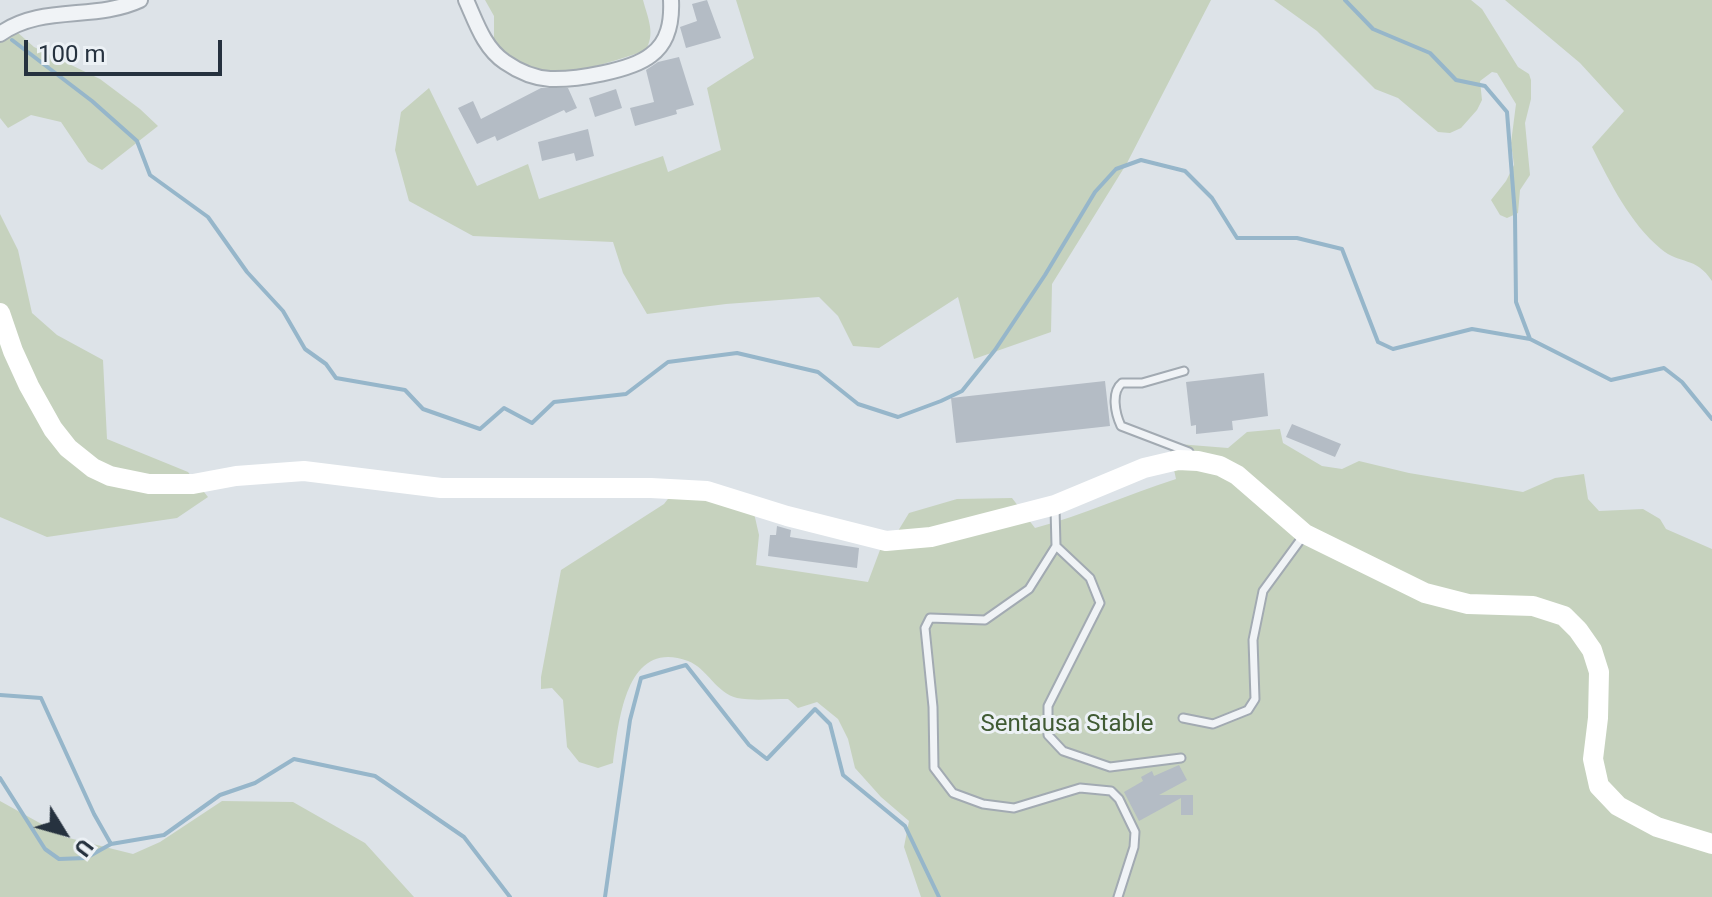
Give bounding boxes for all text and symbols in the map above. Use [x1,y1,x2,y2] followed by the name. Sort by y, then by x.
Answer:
[28,24,226,74] scale bar
[38,40,105,68] text: 100 m
[981,711,1153,739] park label: Sentausa Stable
[24,793,104,873] north arrow
[69,834,98,861] text: U

